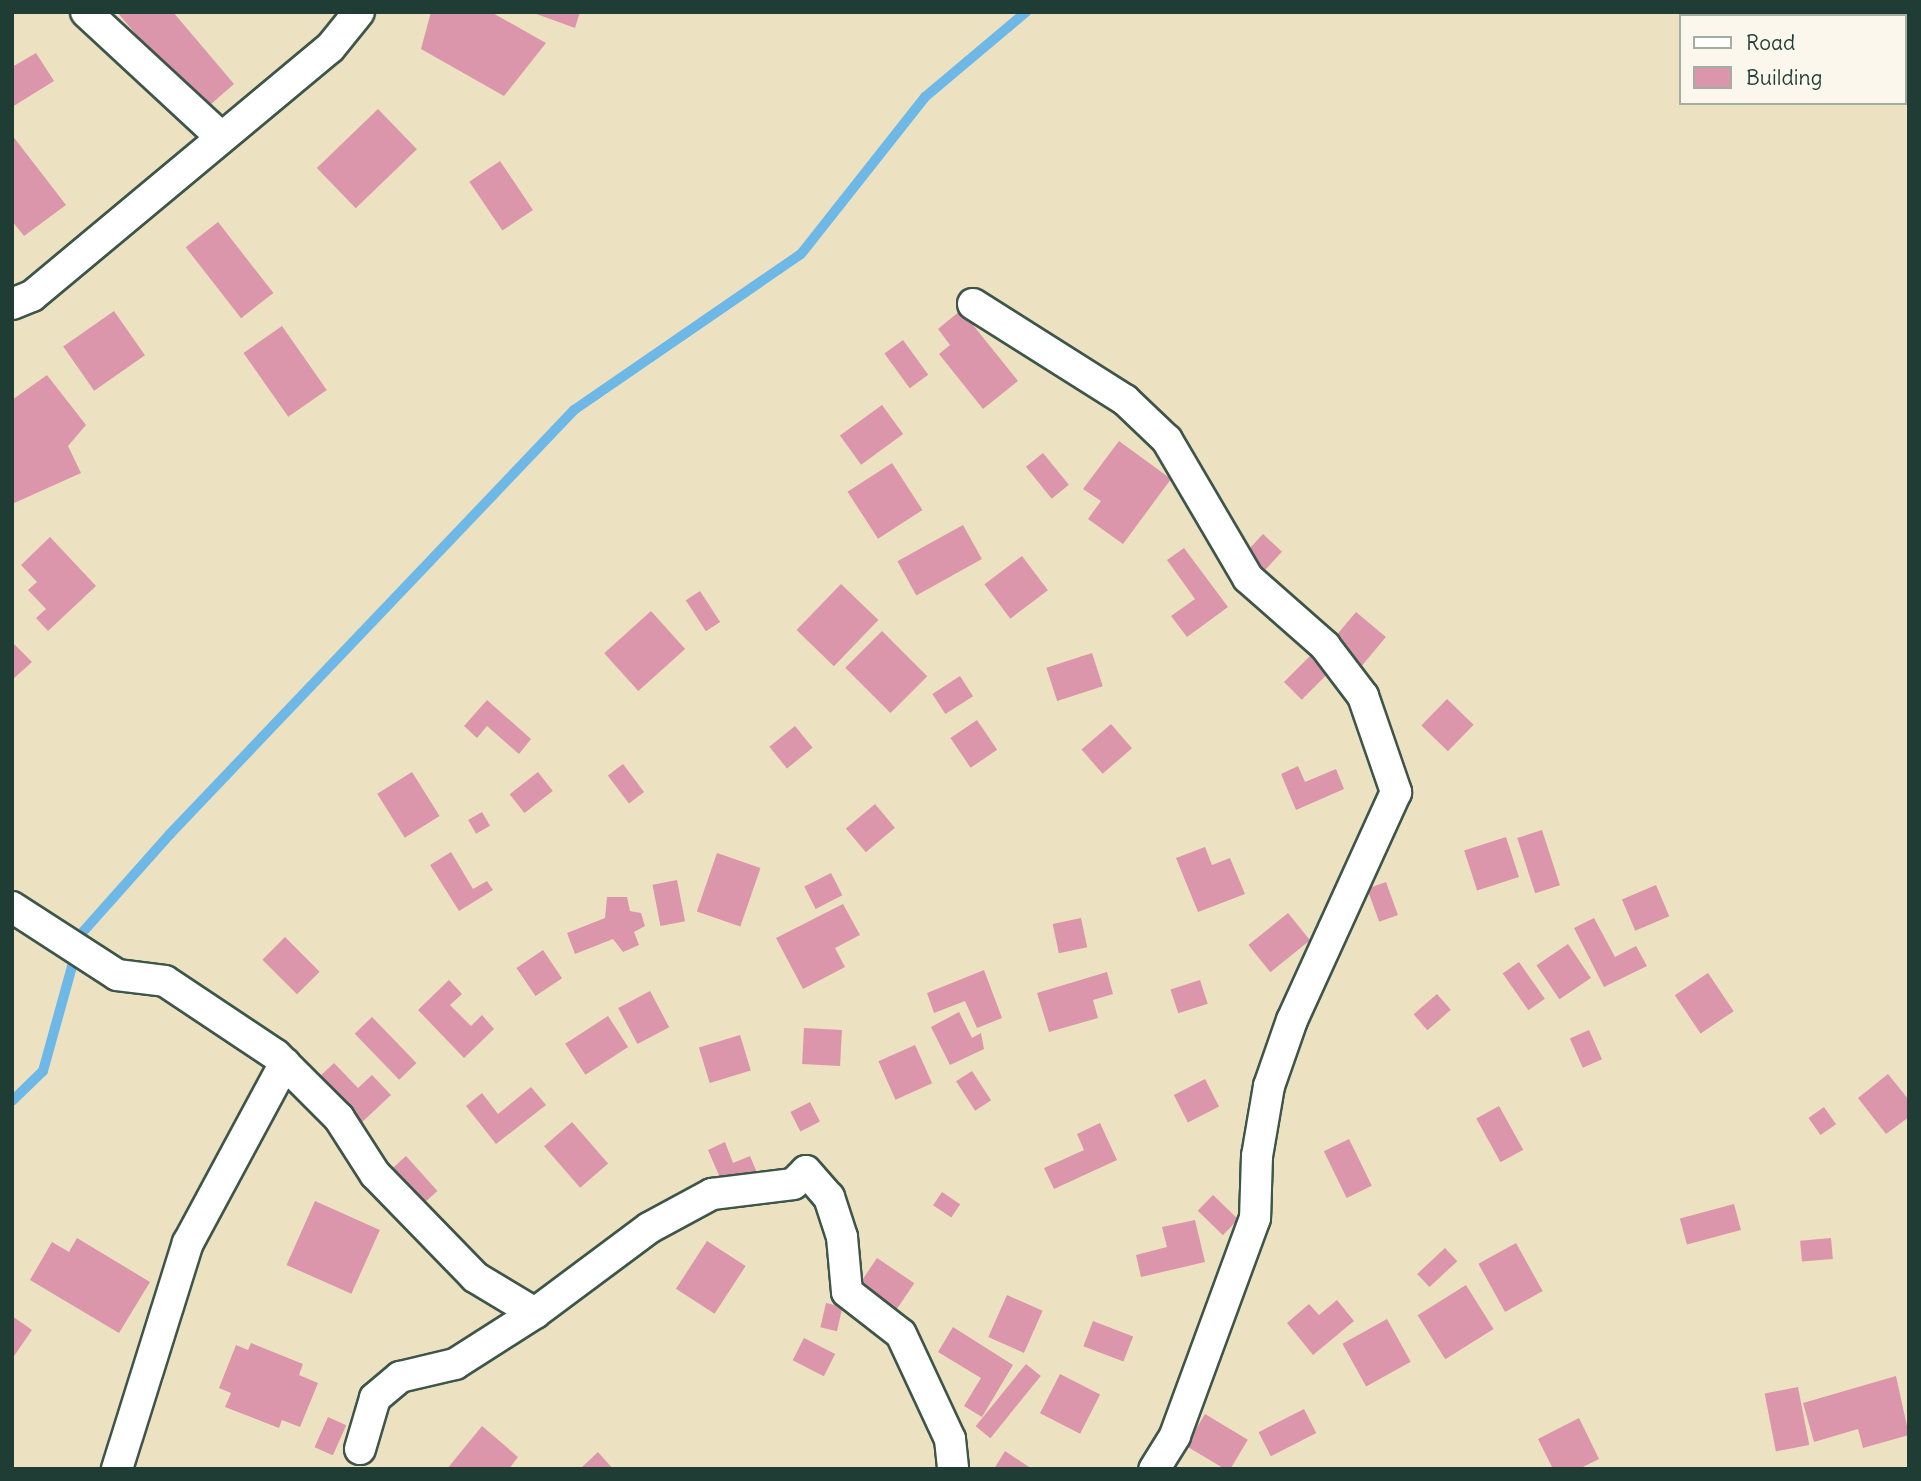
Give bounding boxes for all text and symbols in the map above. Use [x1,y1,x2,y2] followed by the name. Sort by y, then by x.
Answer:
[1680,14,1907,105] legend
[1746,29,1795,56] text: Road
[1746,64,1822,91] text: Building

